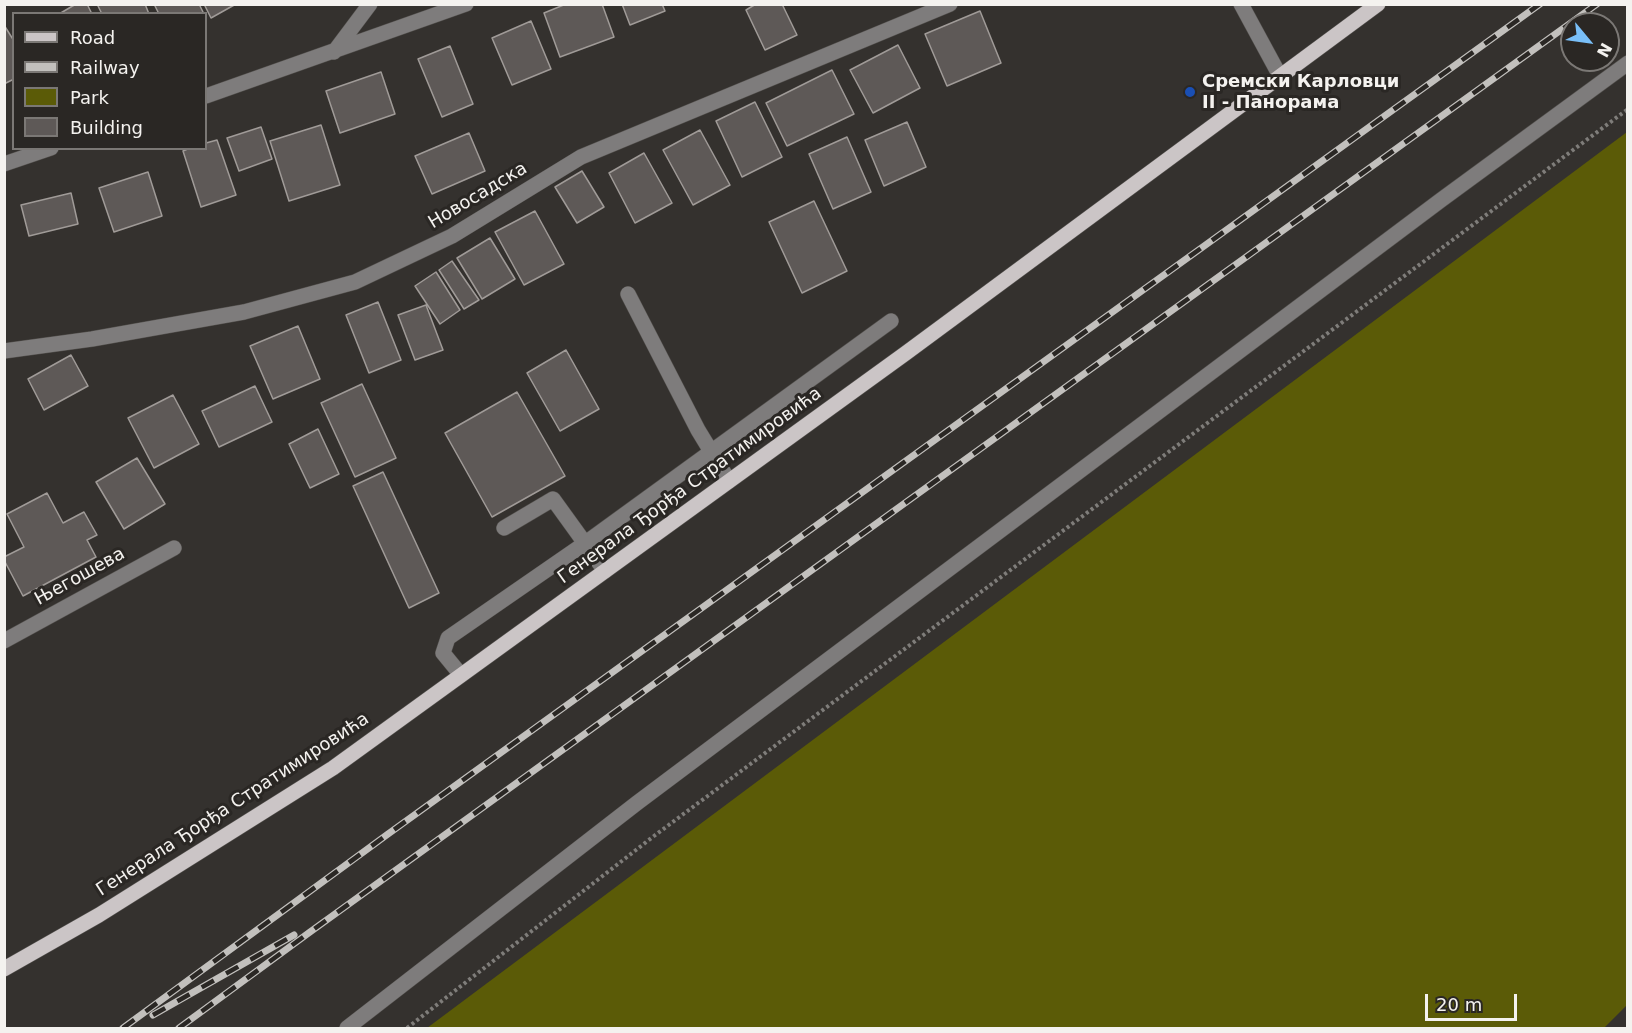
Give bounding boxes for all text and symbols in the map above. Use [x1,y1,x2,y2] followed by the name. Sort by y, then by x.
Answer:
[12,12,207,150] legend
[1560,12,1620,72] north arrow
[70,27,115,48] text: Road
[1593,40,1616,60] text: N
[70,57,140,78] text: Railway
[1202,71,1399,113] place label: Сремски Карловци II - Панорама
[1183,85,1197,99] marker: Сремски Карловци II - Панорама
[70,87,109,108] text: Park
[70,117,143,138] text: Building
[425,158,531,234] street label: Новосадска
[554,383,826,589] street label: Генерала Ђорђа Стратимировића
[31,543,129,611] street label: Његошева
[93,709,373,901] street label: Генерала Ђорђа Стратимировића
[1428,982,1520,1020] scale bar
[1436,994,1482,1015] text: 20 m

